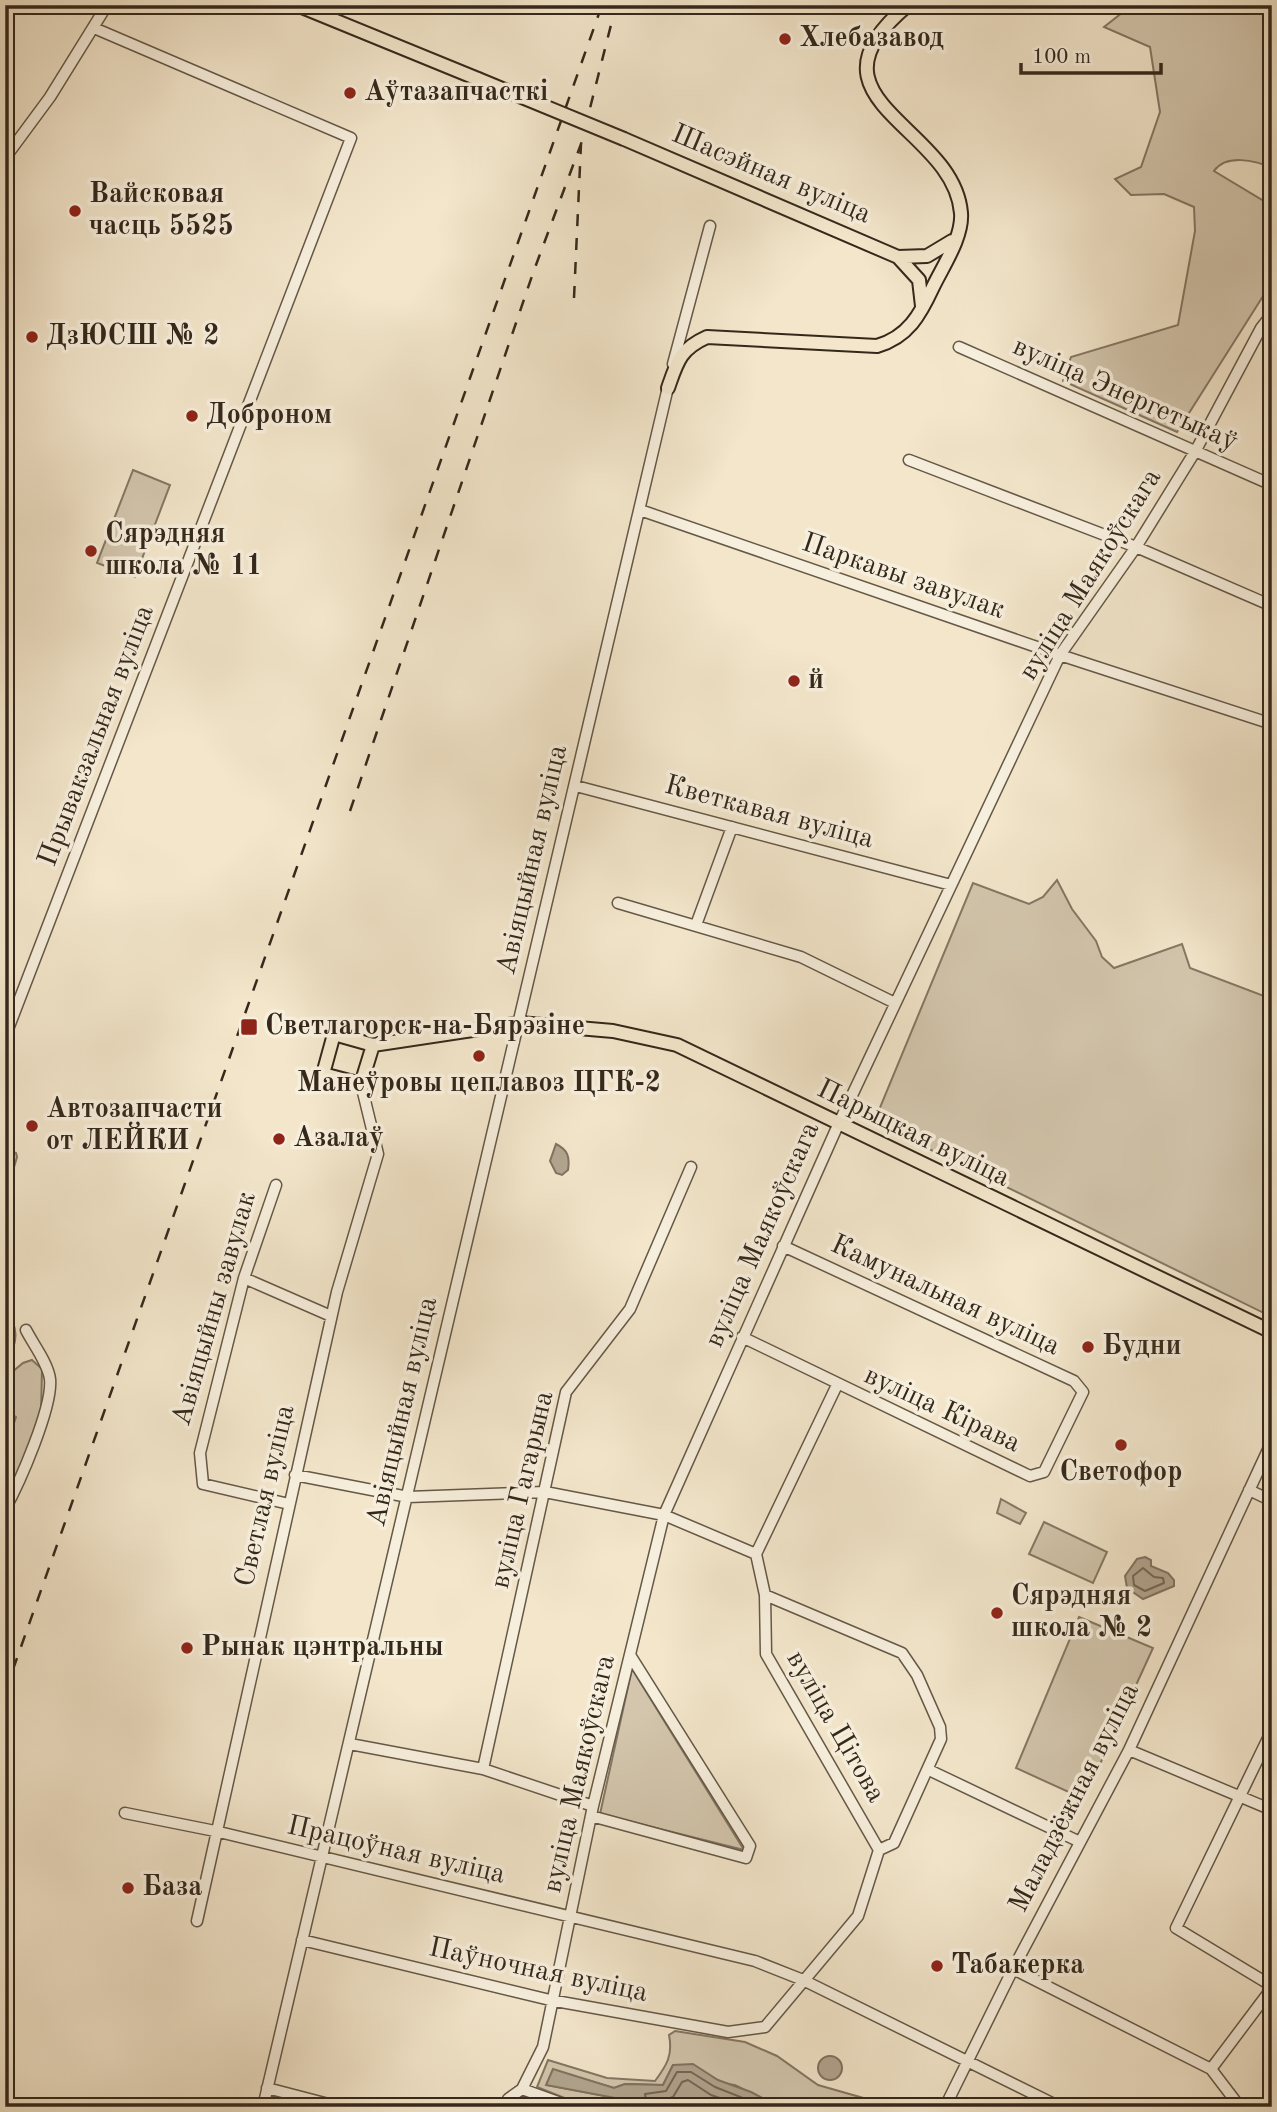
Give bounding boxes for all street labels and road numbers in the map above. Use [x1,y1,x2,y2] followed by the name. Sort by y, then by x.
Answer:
[667,120,875,230] street label: Шасэйная вуліца
[1008,333,1242,457] street label: вуліца Энергетыкаў
[1015,464,1167,686] street label: вуліца Маякоўскага
[798,529,1008,625] street label: Паркавы завулак
[34,601,160,870] street label: Прывакзальная вуліца
[493,742,573,978] street label: Авіяцыйная вуліца
[662,772,877,854] street label: Кветкавая вуліца
[812,1075,1014,1193] street label: Парыцкая вуліца
[701,1118,825,1352] street label: вуліца Маякоўскага
[168,1189,262,1429] street label: Авіяцыйны завулак
[826,1231,1064,1361] street label: Камунальная вуліца
[363,1294,443,1530] street label: Авіяцыйная вуліца
[860,1362,1025,1458] street label: вуліца Кірава
[487,1388,559,1591] street label: вуліца Гагарына
[231,1402,301,1590] street label: Светлая вуліца
[780,1646,890,1808] street label: вуліца Цітова
[539,1652,621,1896] street label: вуліца Маякоўскага
[1005,1679,1145,1917] street label: Маладзёжная вуліца
[284,1812,508,1890] street label: Працоўная вуліца
[426,1934,650,2008] street label: Паўночная вуліца

